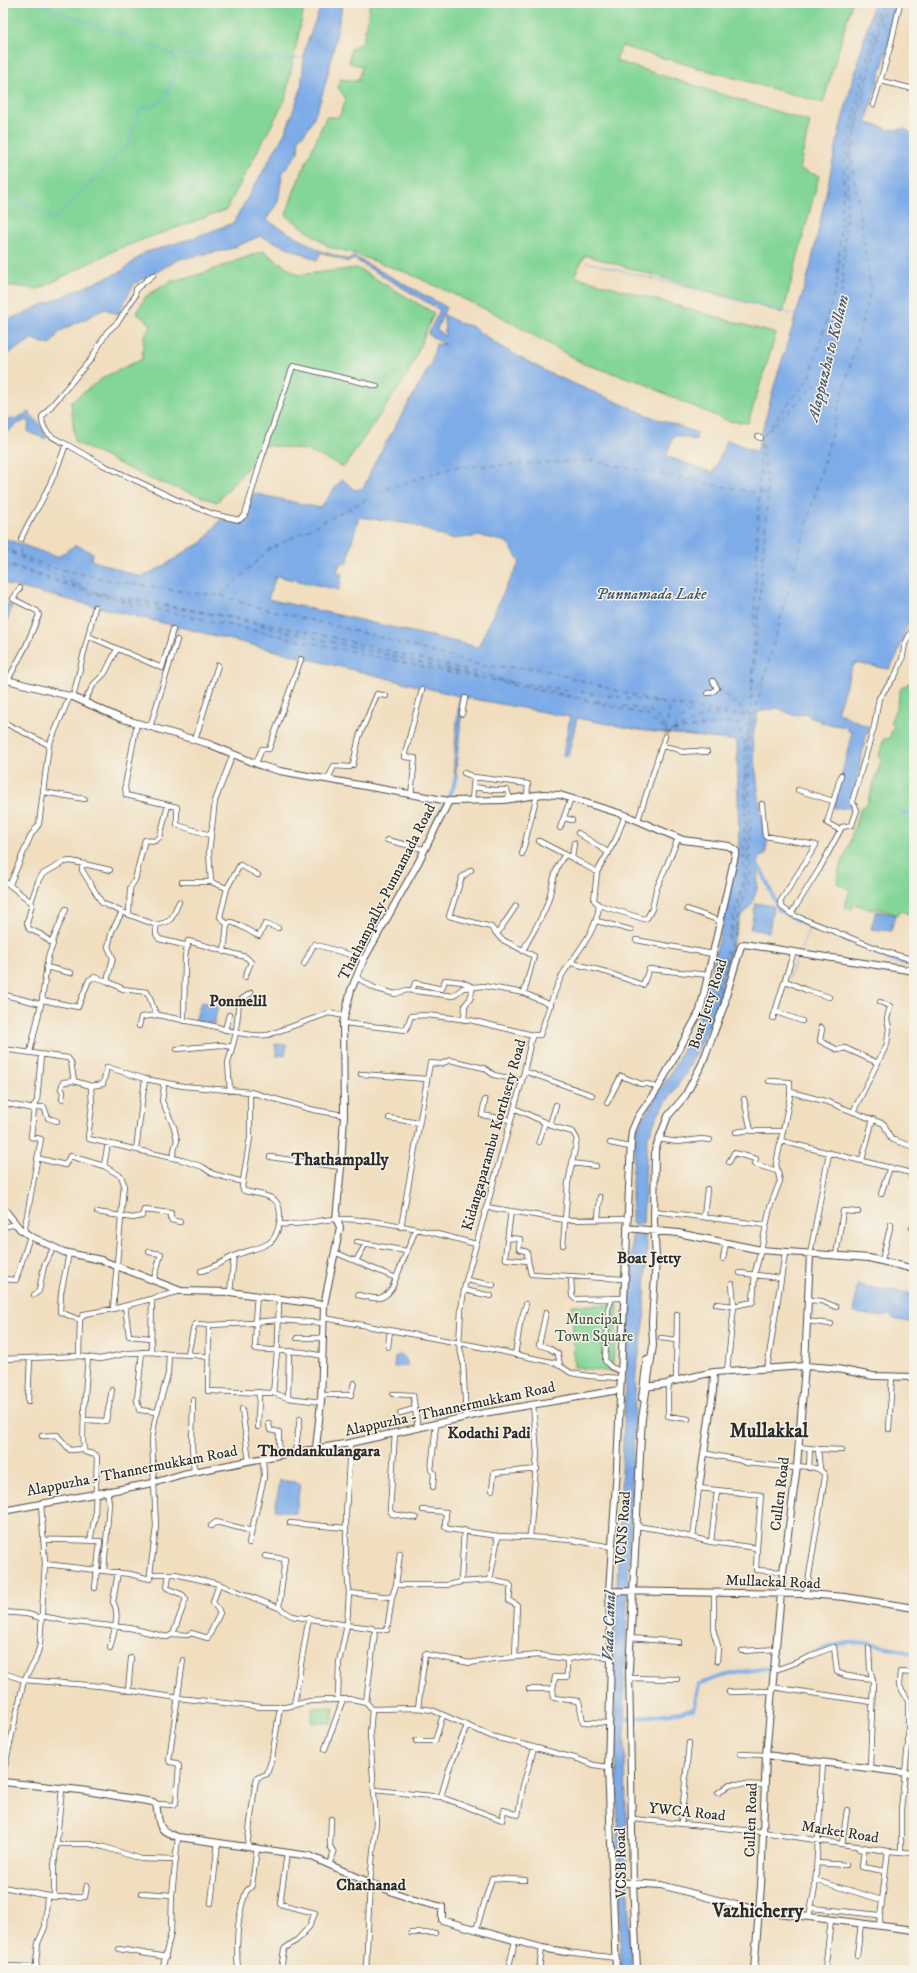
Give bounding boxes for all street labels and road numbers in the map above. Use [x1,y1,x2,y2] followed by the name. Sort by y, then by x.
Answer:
[334,800,440,983] street label: Thathampally-Punnamada Road
[684,956,732,1052] street label: Boat Jetty Road
[458,1037,531,1233] street label: Kidangaparambu Korthsery Road
[343,1377,557,1441] street label: Alappuzha - Thannermukkam Road
[25,1441,239,1501] street label: Alappuzha - Thannermukkam Road
[766,1455,794,1532] street label: Cullen Road
[611,1490,635,1566] street label: VCNS Road
[725,1571,821,1593] street label: Mullackal Road
[740,1782,762,1858] street label: Cullen Road
[648,1799,727,1826] street label: YWCA Road
[800,1817,881,1848] street label: Market Road
[611,1827,631,1900] street label: VCSB Road

